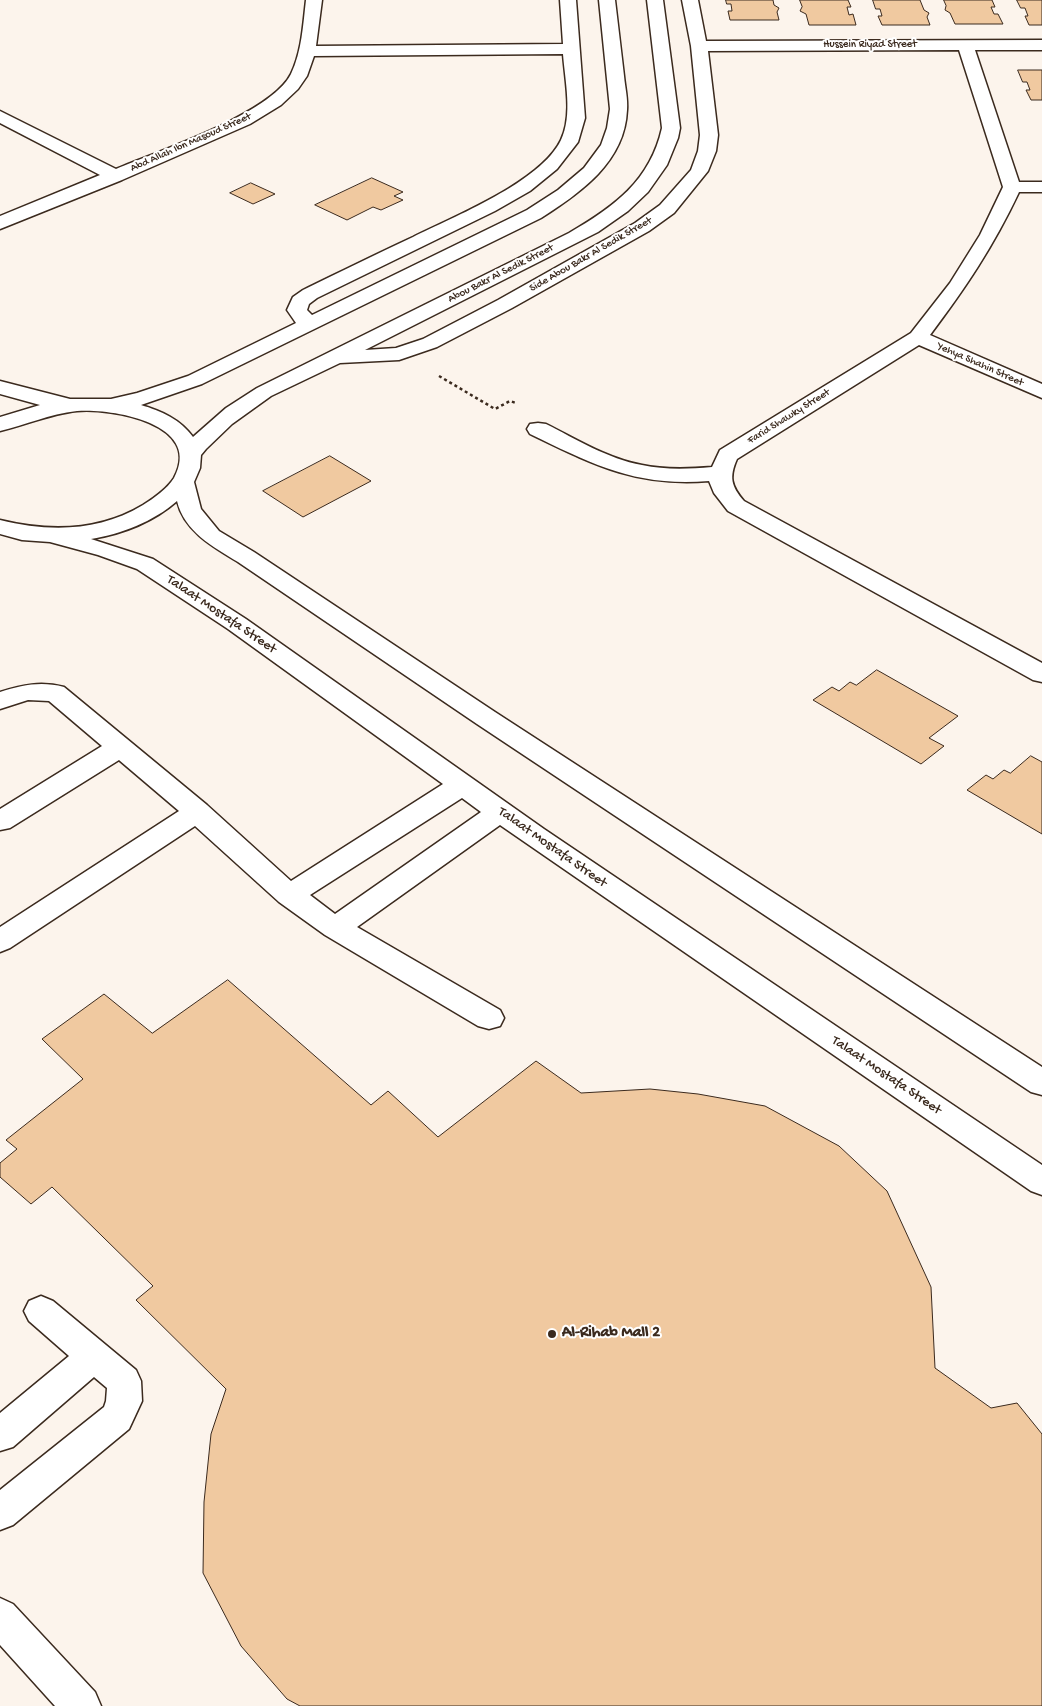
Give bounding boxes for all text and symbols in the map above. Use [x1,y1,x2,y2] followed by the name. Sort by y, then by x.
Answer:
[823,38,917,52] street label: Hussein Riyad Street
[129,110,253,176] street label: Abd Allah Ibn Masoud Street
[527,215,655,295] street label: Side Abou Bakr Al Sedik Street
[446,242,556,306] street label: Abou Bakr Al Sedik Street
[935,340,1025,390] street label: Yehya Shahin Street
[745,386,833,448] street label: Farid Shawky Street
[163,572,279,658] street label: Talaat Mostafa Street
[494,804,610,892] street label: Talaat Mostafa Street
[828,1033,944,1119] street label: Talaat Mostafa Street
[562,1324,660,1344] place label: Al-Rihab Mall 2
[546,1328,558,1340] marker: Al-Rihab Mall 2

